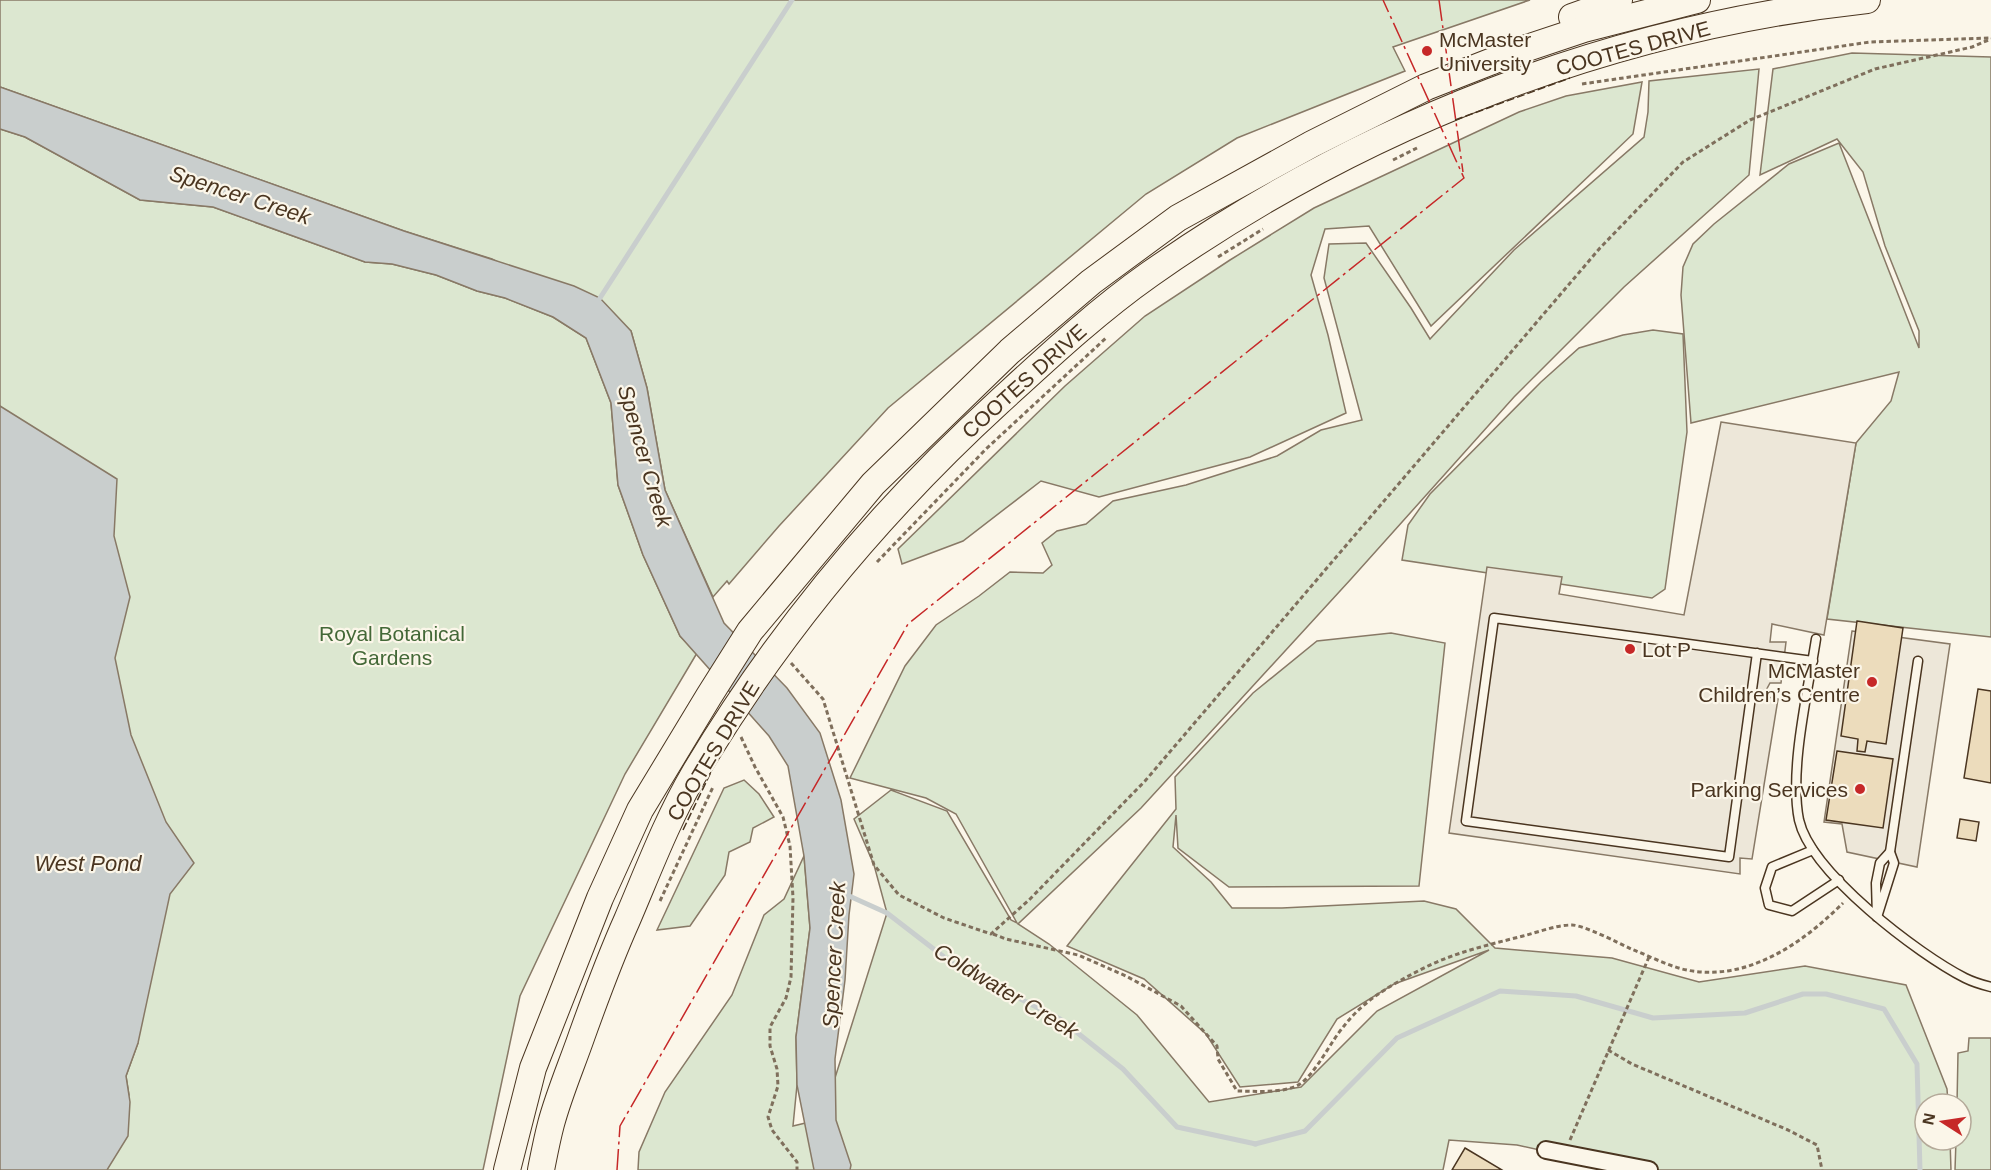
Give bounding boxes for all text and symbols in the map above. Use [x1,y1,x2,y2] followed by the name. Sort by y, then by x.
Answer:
[1553,16,1713,80] street label: COOTES DRIVE
[1439,28,1532,75] place label: McMaster University
[1420,44,1434,58] marker: McMaster University
[166,160,315,230] water label: Spencer Creek
[957,319,1091,443] street label: COOTES DRIVE
[613,382,678,531] water label: Spencer Creek
[319,622,465,669] park label: Royal Botanical Gardens
[1642,638,1691,661] place label: Lot P
[1623,642,1637,656] marker: Lot P
[1698,659,1860,706] place label: McMaster Children’s Centre
[1865,675,1879,689] marker: McMaster Children’s Centre
[662,677,764,825] street label: COOTES DRIVE
[1690,778,1848,801] place label: Parking Services
[1853,782,1867,796] marker: Parking Services
[34,851,142,876] water label: West Pond
[818,880,850,1029] water label: Spencer Creek
[929,938,1084,1044] water label: Coldwater Creek
[1913,1092,1973,1152] north arrow
[1919,1112,1938,1126] text: N

